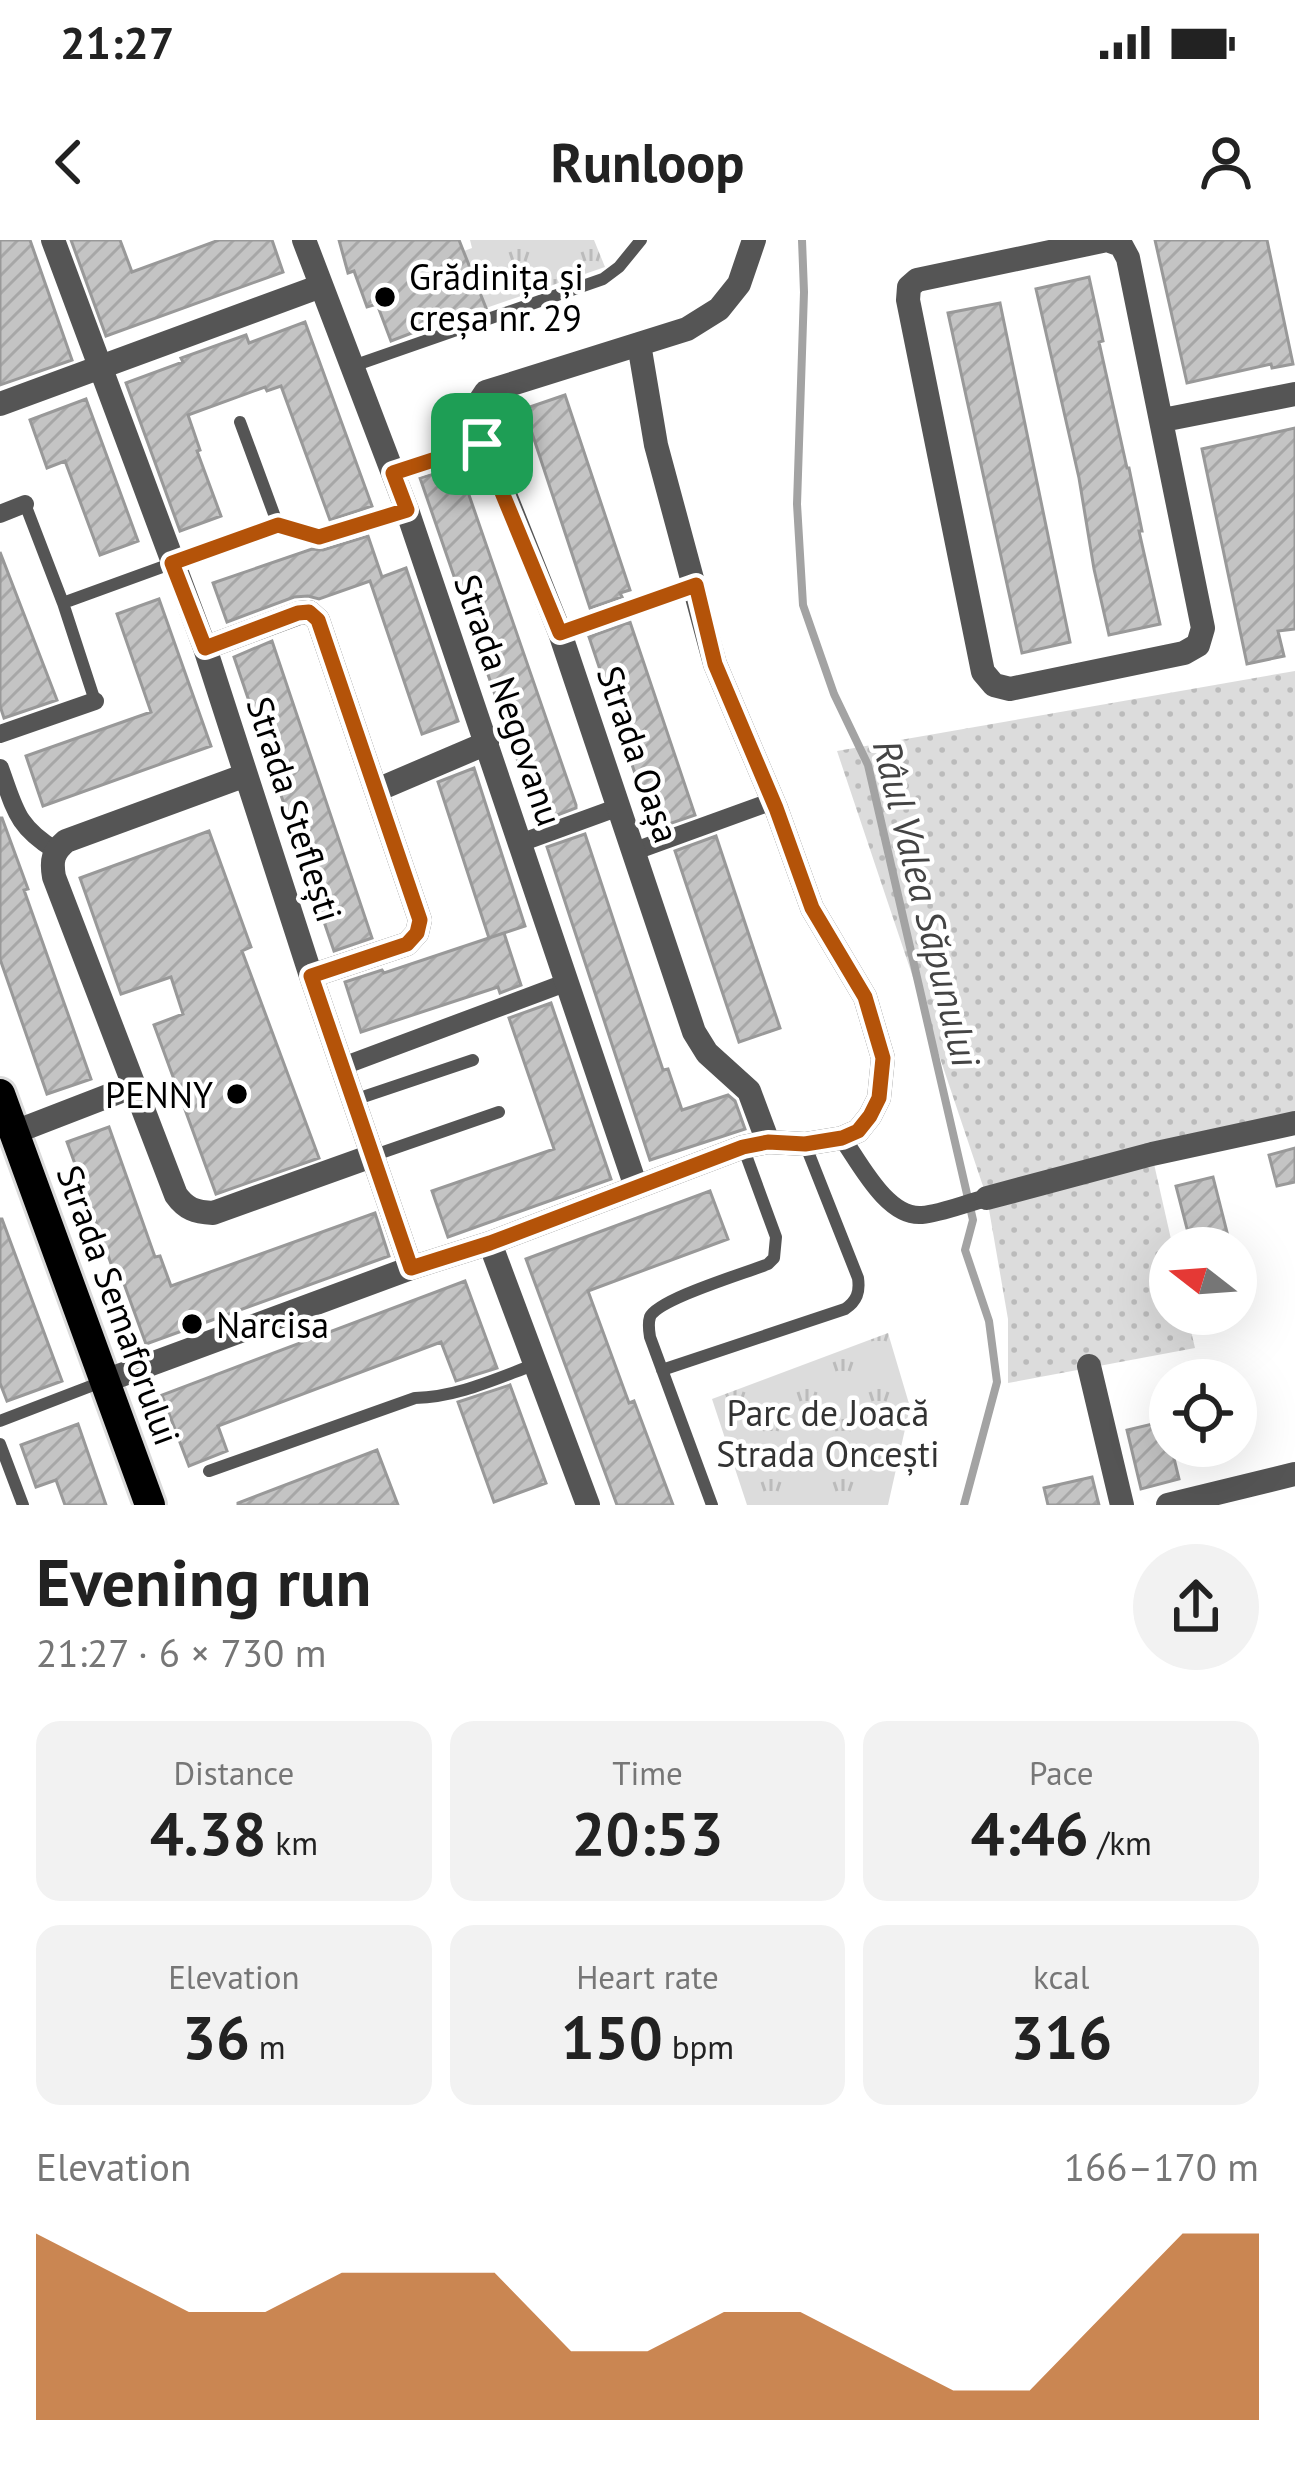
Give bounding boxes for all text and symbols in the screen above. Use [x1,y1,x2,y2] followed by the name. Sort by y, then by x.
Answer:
[60,13,174,71] text: 21:27
[550,127,745,197] text: Runloop
[36,129,102,195] icon: back
[1193,129,1259,195] icon: person
[409,253,584,341] place label: Grădinița și creșa nr. 29
[372,284,398,310] marker: Grădinița și creșa nr. 29
[431,393,533,495] pin
[449,411,515,477] icon: arrive
[444,568,574,832] street label: Strada Negovanu
[587,659,691,849] street label: Strada Oașa
[237,691,353,927] street label: Strada Steflești
[862,734,993,1074] water label: Râul Valea Săpunului
[105,1071,213,1118] place label: PENNY
[224,1081,250,1107] marker: PENNY
[47,1159,191,1451] street label: Strada Semaforului
[1149,1227,1257,1335] north arrow
[1149,1227,1257,1467] map controls
[216,1301,329,1348] place label: Narcisa
[179,1311,205,1337] marker: Narcisa
[1149,1359,1257,1467] button: locate
[716,1389,940,1477] park label: Parc de Joacă Strada Oncești
[36,1539,371,1624] text: Evening run
[1133,1544,1259,1670] button: share
[36,1627,326,1678] text: 21:27 · 6 × 730 m
[173,1751,294,1794] text: Distance
[612,1751,683,1794] text: Time
[1029,1751,1093,1794] text: Pace
[150,1794,267,1872] text: 4.38
[571,1794,724,1872] text: 20:53
[971,1794,1089,1872] text: 4:46
[267,1821,318,1864] text: km
[1089,1821,1152,1864] text: /km
[168,1955,300,1998] text: Elevation
[576,1955,719,1998] text: Heart rate
[1033,1955,1089,1998] text: kcal
[182,1998,250,2076] text: 36
[561,1998,663,2076] text: 150
[1010,1998,1112,2076] text: 316
[250,2025,286,2068] text: m
[663,2025,734,2068] text: bpm
[36,2141,191,2192] text: Elevation
[1064,2141,1259,2192] text: 166–170 m

